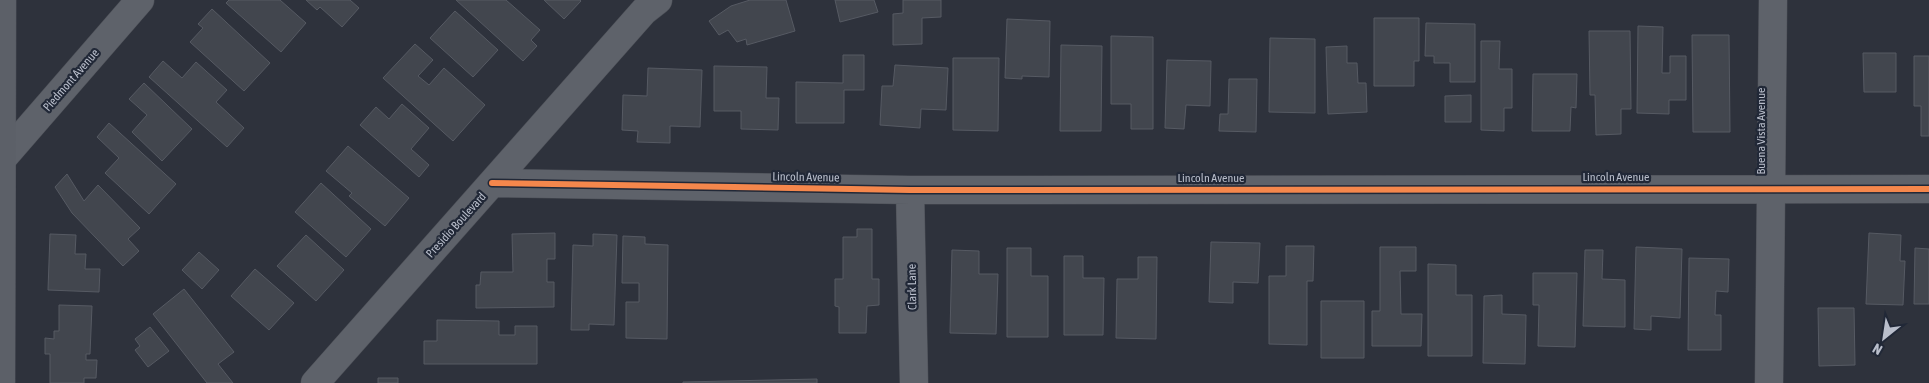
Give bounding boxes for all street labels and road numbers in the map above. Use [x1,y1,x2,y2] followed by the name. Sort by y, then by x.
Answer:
[40,46,102,114] street label: Piedmont Avenue
[1754,88,1768,174] street label: Buena Vista Avenue
[772,169,840,185] street label: Lincoln Avenue
[1582,170,1650,184] street label: Lincoln Avenue
[1177,171,1245,185] street label: Lincoln Avenue
[423,190,489,260] street label: Presidio Boulevard
[905,264,919,310] street label: Clark Lane

